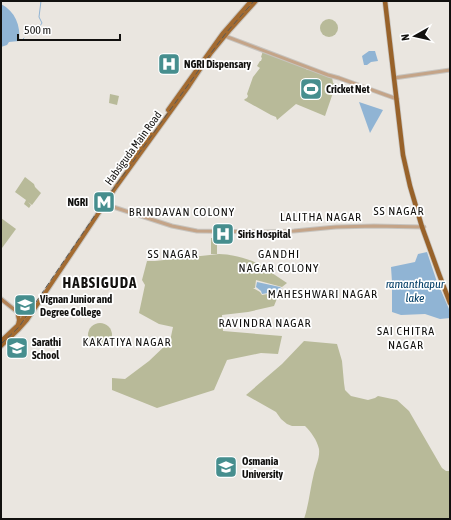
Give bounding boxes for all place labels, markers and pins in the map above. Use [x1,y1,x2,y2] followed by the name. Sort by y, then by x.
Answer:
[156,51,182,77] hospital icon: NGRI Dispensary
[184,58,251,70] place label: NGRI Dispensary
[298,76,324,102] sports icon: Cricket Net
[326,83,371,95] place label: Cricket Net
[91,189,117,215] metro station icon: NGRI
[67,196,88,208] place label: NGRI
[210,221,236,247] hospital icon: Siris Hospital
[238,228,292,240] place label: Siris Hospital
[12,292,38,318] school or university icon: Vignan Junior and Degree College
[39,293,112,318] place label: Vignan Junior and Degree College
[4,335,30,361] school or university icon: Sarathi School
[32,336,61,361] place label: Sarathi School
[213,454,239,480] school or university icon: Osmania University
[242,455,284,480] place label: Osmania University

